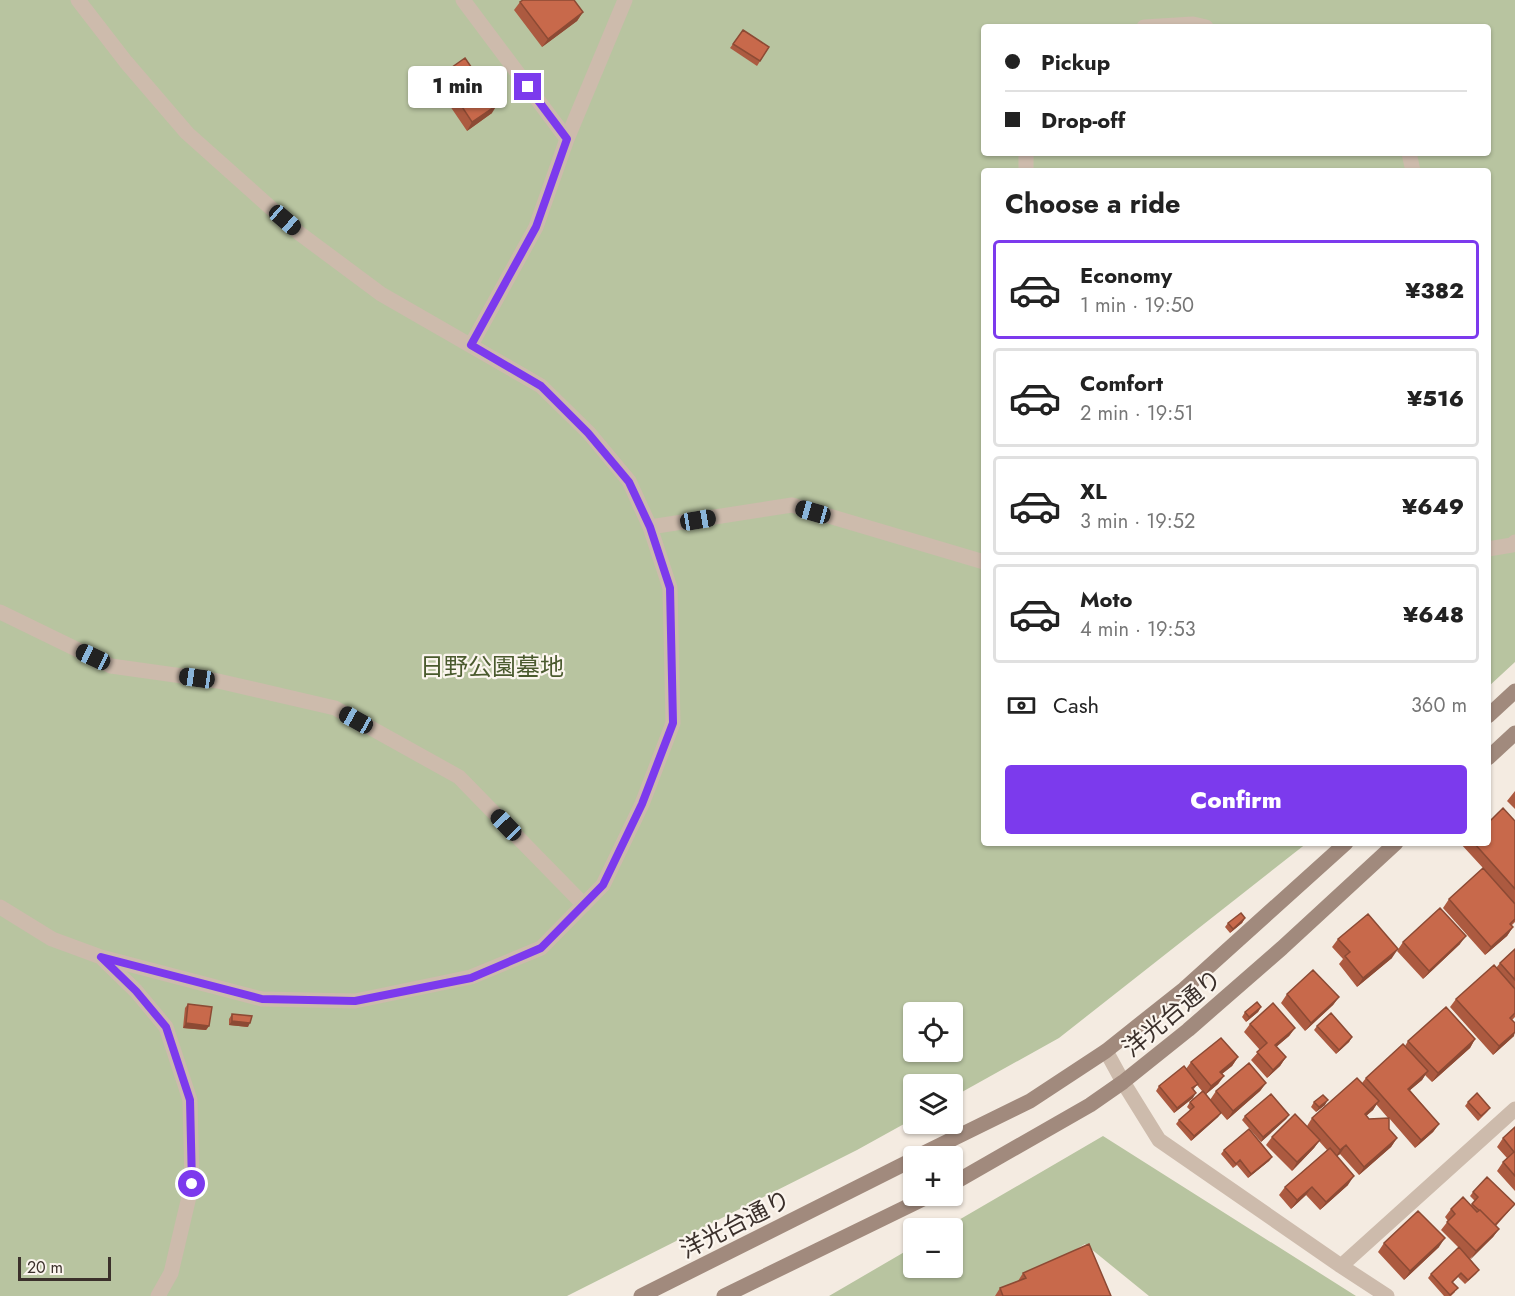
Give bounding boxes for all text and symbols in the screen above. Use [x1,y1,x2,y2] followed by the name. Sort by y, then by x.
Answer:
[1041,46,1110,78] text: Pickup
[408,66,507,108] callout: 1 min
[432,72,483,101] text: 1 min
[514,73,541,100] route end
[1041,104,1125,136] text: Drop-off
[1005,184,1180,223] text: Choose a ride
[266,201,304,239] car
[1080,259,1172,291] text: Economy
[1008,263,1062,317] icon: car
[1405,274,1464,306] text: ¥382
[1080,291,1194,320] text: 1 min · 19:50
[1080,367,1163,399] text: Comfort
[1008,371,1062,425] icon: car
[1407,382,1464,414] text: ¥516
[1080,399,1193,428] text: 2 min · 19:51
[1080,475,1107,507] text: XL
[1008,479,1062,533] icon: car
[1402,490,1464,522] text: ¥649
[793,498,833,526] car
[1080,507,1195,536] text: 3 min · 19:52
[679,508,717,532] car
[1080,583,1133,615] text: Moto
[1008,587,1062,641] icon: car
[1403,598,1464,630] text: ¥648
[1080,615,1196,644] text: 4 min · 19:53
[73,641,113,673] car
[420,649,564,684] park label: 日野公園墓地
[178,667,216,689] car
[1005,689,1038,722] icon: cash
[1053,689,1099,721] text: Cash
[1411,691,1467,720] text: 360 m
[336,703,376,737] car
[1005,765,1467,834] button: Confirm
[487,806,525,844] car
[1115,961,1229,1065] street label: 洋光台通り
[903,1002,963,1278] map controls
[903,1002,963,1062] button: locate
[903,1074,963,1134] button: layers
[903,1146,963,1206] button: +
[178,1170,205,1197] route start
[674,1181,796,1267] street label: 洋光台通り
[903,1218,963,1278] button: −
[18,1254,111,1282] scale bar
[27,1256,63,1279] text: 20 m

